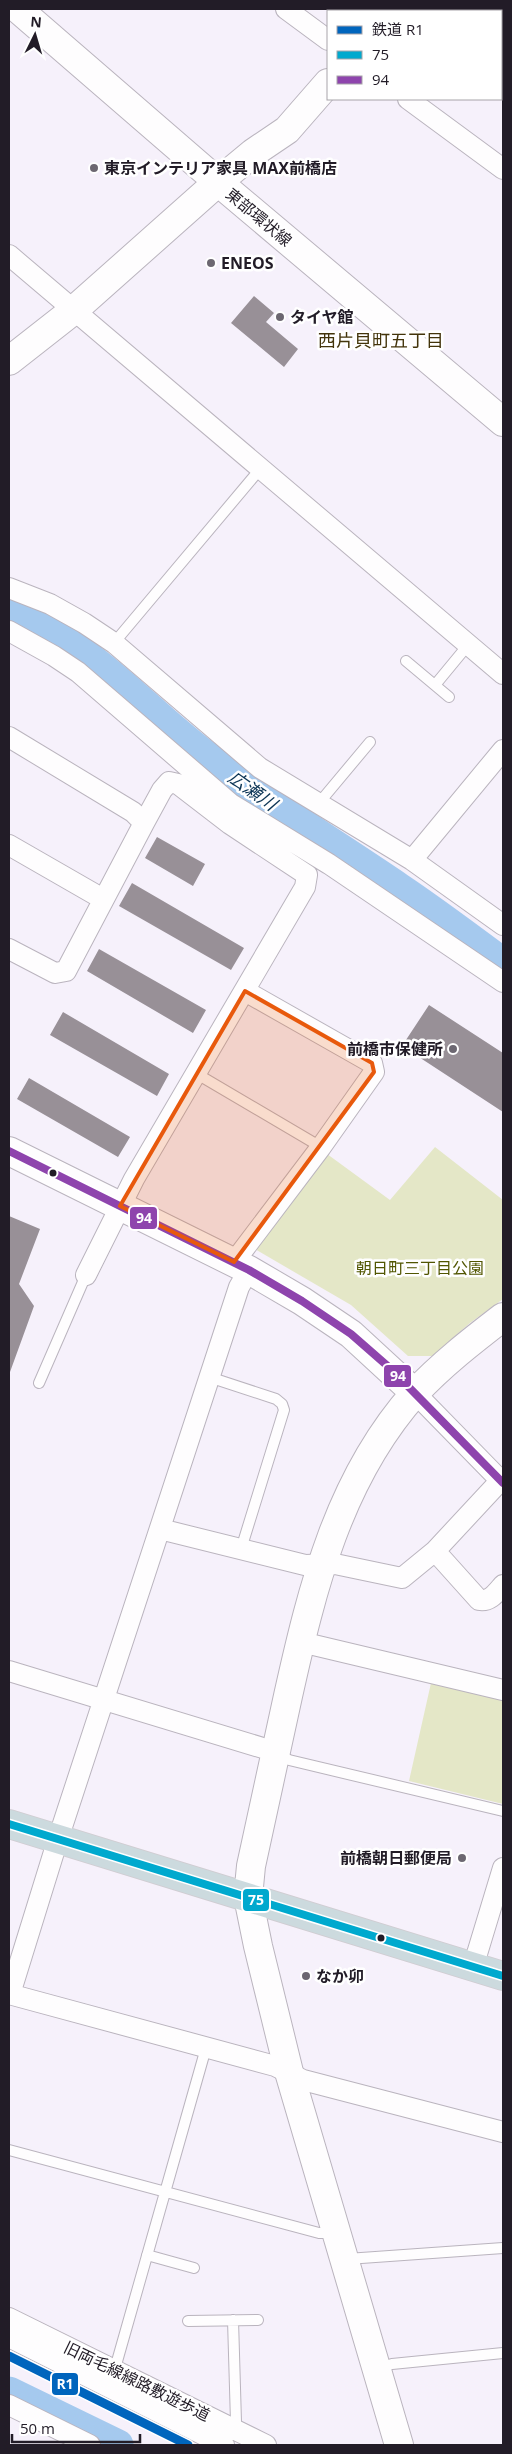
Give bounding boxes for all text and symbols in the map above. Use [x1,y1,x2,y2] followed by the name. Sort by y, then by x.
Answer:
[10,10,60,60] north arrow
[327,10,502,100] legend
[30,12,43,32] text: N
[372,19,424,39] text: 鉄道 R1
[372,44,389,64] text: 75
[372,69,390,89] text: 94
[104,157,337,179] place label: 東京インテリア家具 MAX前橋店
[88,162,100,174] marker: 東京インテリア家具 MAX前橋店
[221,183,297,251] street label: 東部環状線
[221,252,274,274] place label: ENEOS
[205,257,217,269] marker: ENEOS
[290,306,354,328] place label: タイヤ館
[274,311,286,323] marker: タイヤ館
[318,328,444,352] district label: 西片貝町五丁目
[224,765,284,816] water label: 広瀬川
[347,1038,443,1060] place label: 前橋市保健所
[447,1043,459,1055] marker: 前橋市保健所
[48,1168,58,1178] unlabelled marker
[129,1206,158,1230] line badge: 94
[136,1208,152,1227] text: 94
[356,1257,484,1279] park label: 朝日町三丁目公園
[383,1364,412,1388] line badge: 94
[390,1366,406,1385] text: 94
[340,1847,452,1869] place label: 前橋朝日郵便局
[456,1852,468,1864] marker: 前橋朝日郵便局
[242,1888,270,1912] line badge: 75
[248,1890,264,1909] text: 75
[376,1933,386,1943] unlabelled marker
[316,1965,364,1987] place label: なか卯
[300,1970,312,1982] marker: なか卯
[60,2336,214,2426] street label: 旧両毛線線路敷遊歩道
[51,2372,79,2396] line badge: R1
[56,2374,74,2393] text: R1
[12,2412,140,2444] scale bar
[20,2418,55,2438] text: 50 m

